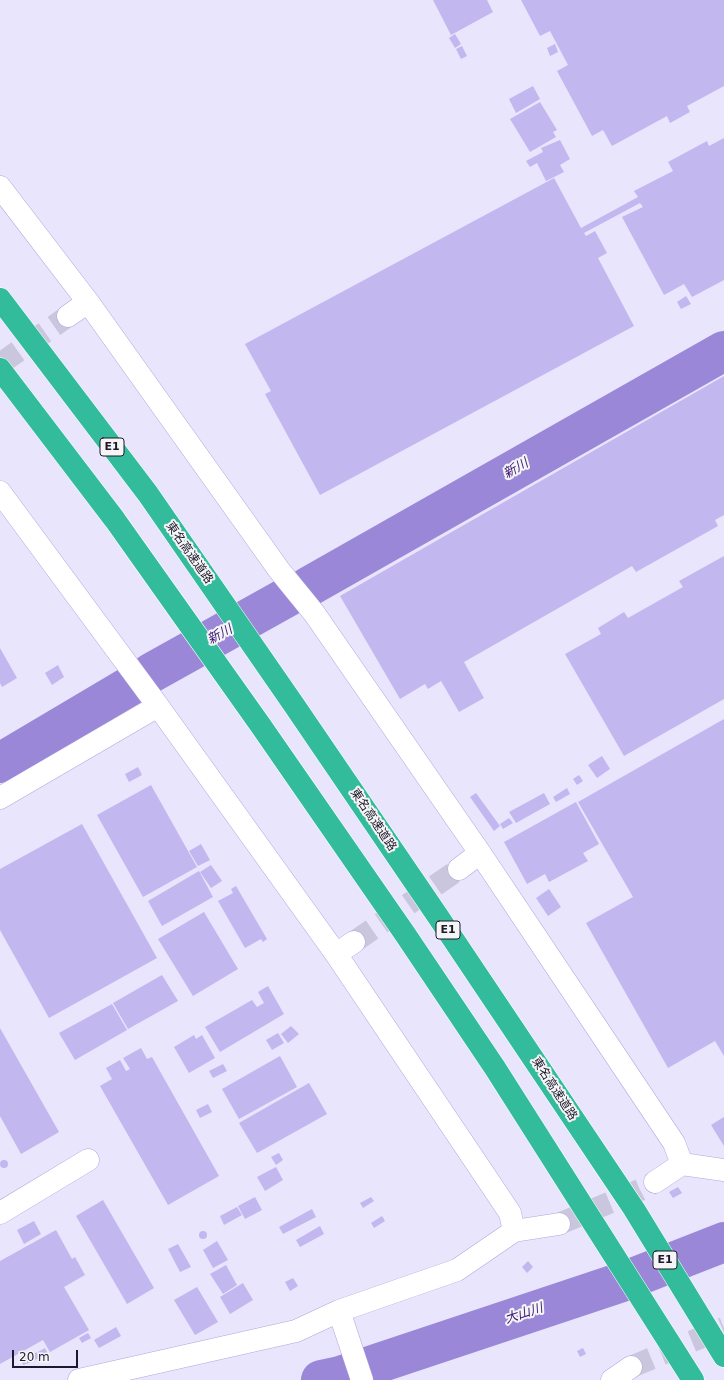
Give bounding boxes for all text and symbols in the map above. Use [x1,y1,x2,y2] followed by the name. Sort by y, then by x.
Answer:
[100,438,124,456] road number: E1
[501,456,531,482] water label: 新川
[162,519,216,587] street label: 東名高速道路
[205,622,235,648] water label: 新川
[347,786,399,854] street label: 東名高速道路
[436,921,460,939] road number: E1
[528,1055,580,1123] street label: 東名高速道路
[653,1251,677,1269] road number: E1
[503,1301,545,1327] water label: 大山川
[14,1342,80,1368] scale bar
[19,1350,50,1364] text: 20 m

